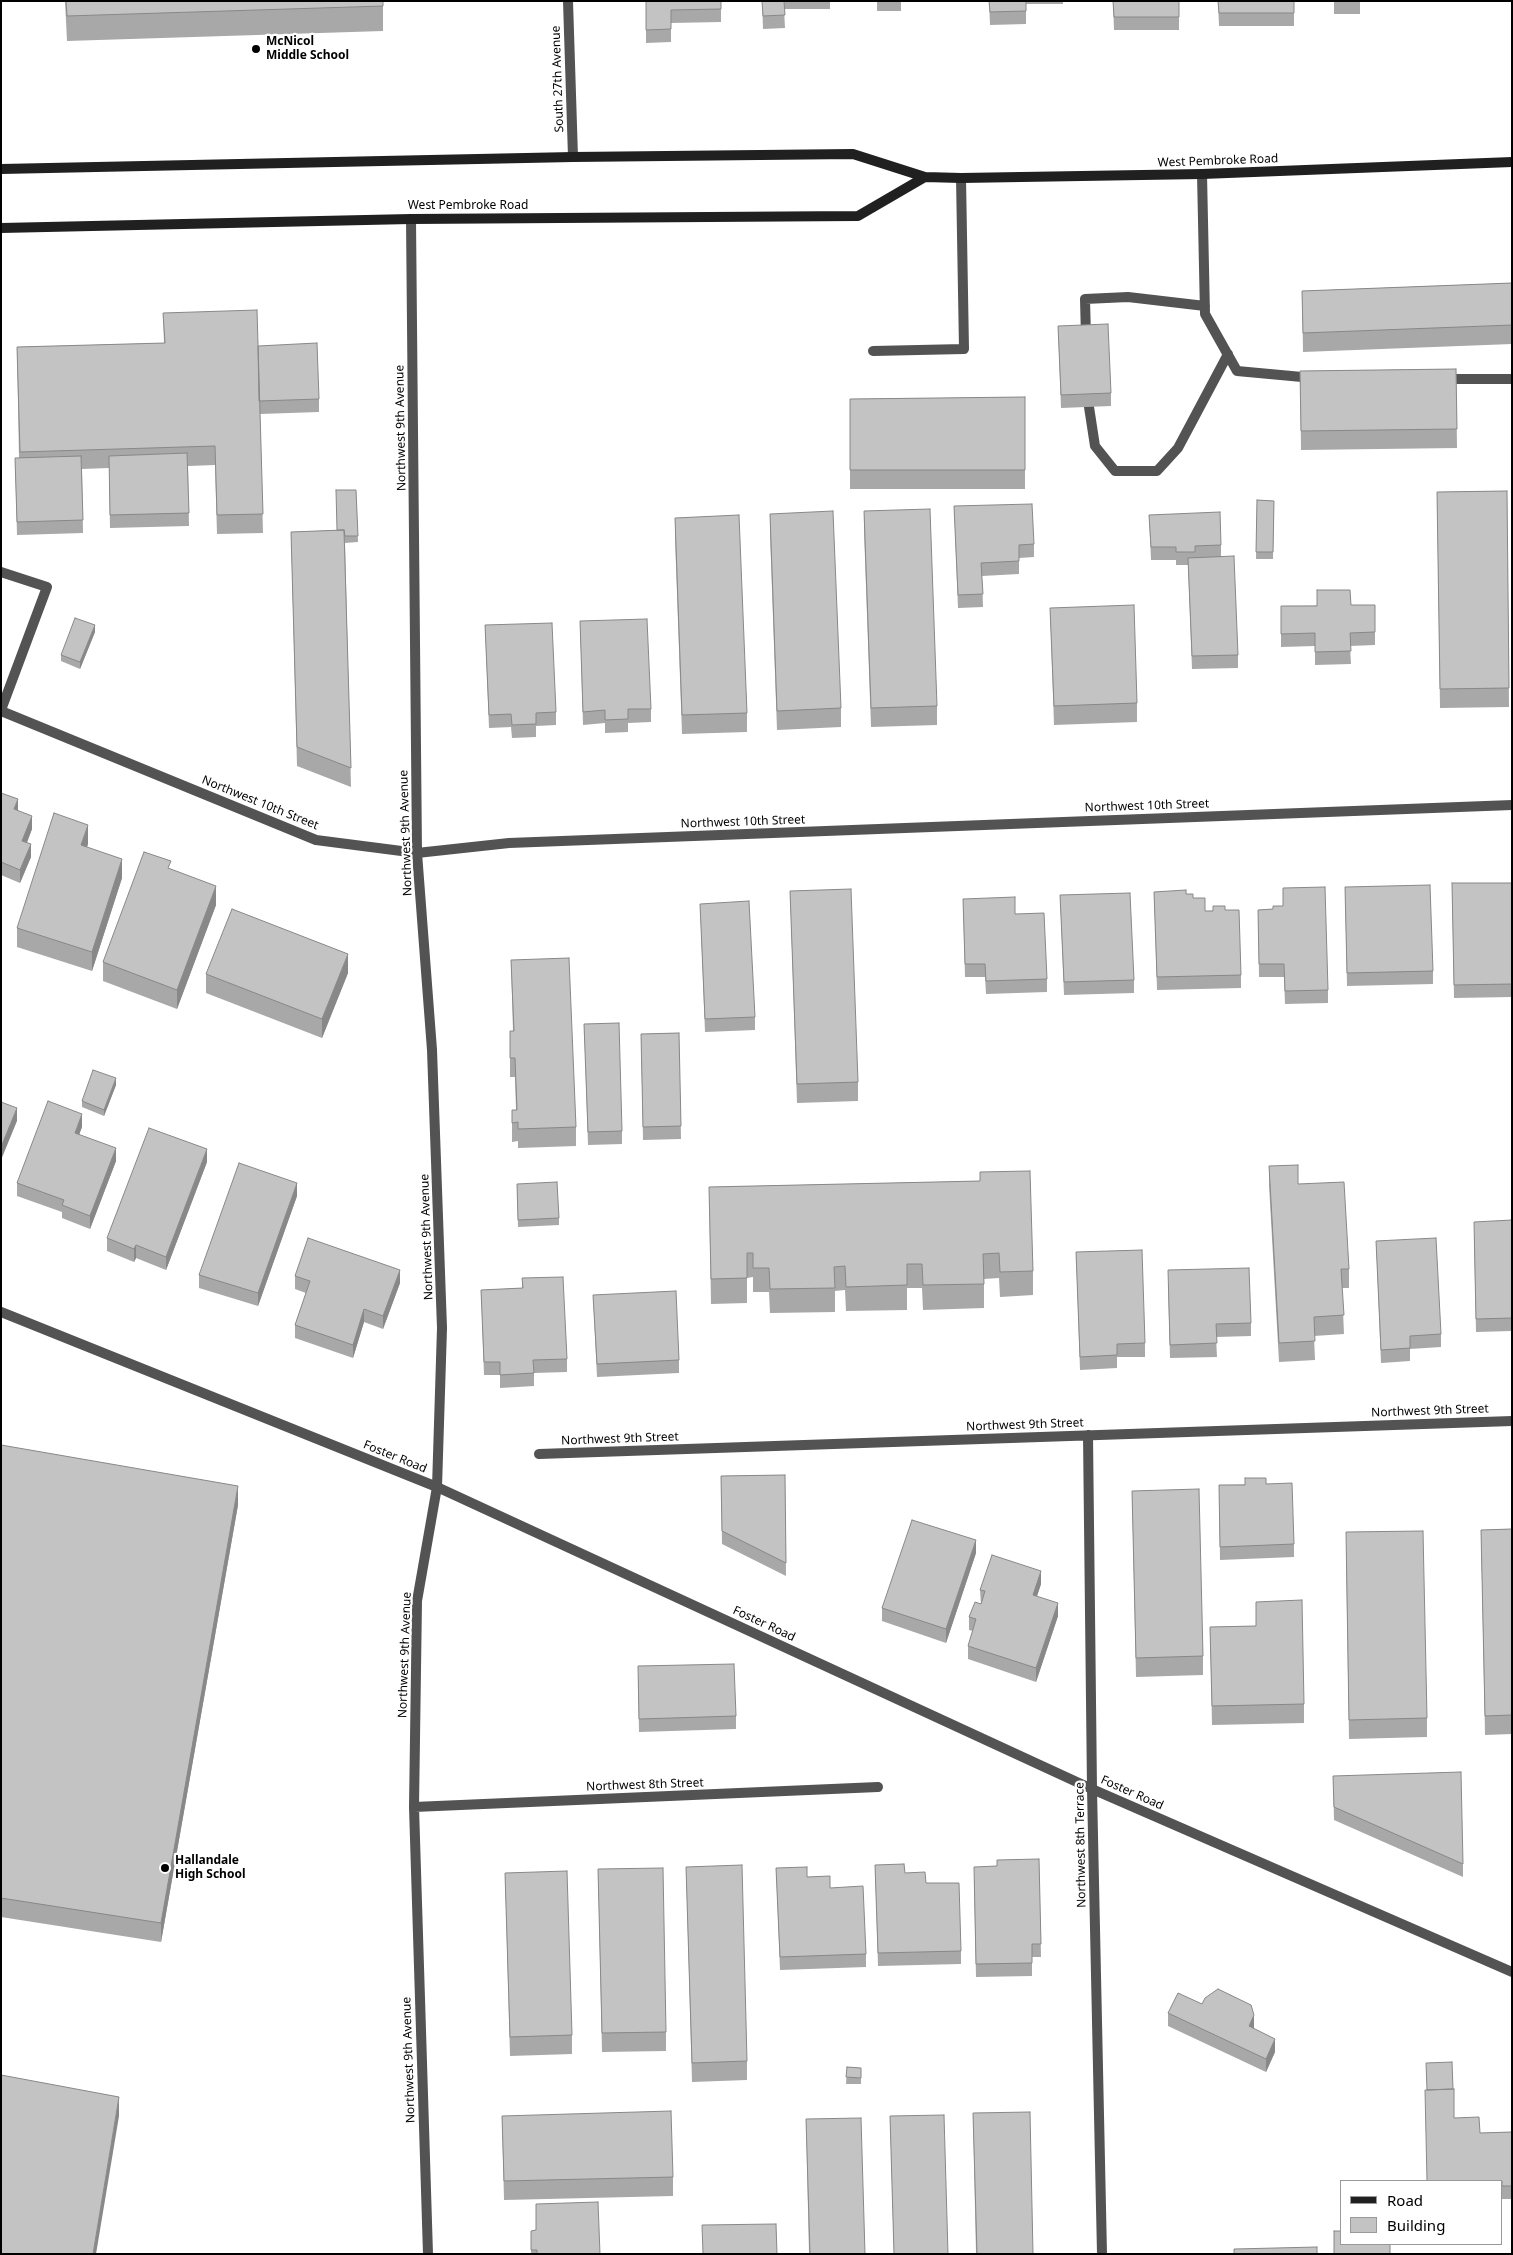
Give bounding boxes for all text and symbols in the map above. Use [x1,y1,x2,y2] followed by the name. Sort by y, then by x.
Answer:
[549,25,567,133] street label: South 27th Avenue
[266,35,349,63] place label: McNicol Middle School
[250,43,262,55] marker: McNicol Middle School
[1157,152,1279,170] street label: West Pembroke Road
[408,199,528,213] street label: West Pembroke Road
[393,365,409,491] street label: Northwest 9th Avenue
[397,770,415,896] street label: Northwest 9th Avenue
[200,773,320,833] street label: Northwest 10th Street
[1084,797,1210,815] street label: Northwest 10th Street
[680,813,806,831] street label: Northwest 10th Street
[418,1174,436,1300] street label: Northwest 9th Avenue
[1371,1402,1489,1420] street label: Northwest 9th Street
[966,1416,1084,1434] street label: Northwest 9th Street
[561,1430,679,1448] street label: Northwest 9th Street
[361,1438,429,1476] street label: Foster Road
[396,1592,414,1718] street label: Northwest 9th Avenue
[730,1603,798,1645] street label: Foster Road
[1098,1773,1166,1813] street label: Foster Road
[586,1776,704,1794] street label: Northwest 8th Street
[1073,1782,1089,1908] street label: Northwest 8th Terrace
[175,1854,245,1882] place label: Hallandale High School
[159,1862,171,1874] marker: Hallandale High School
[400,1997,418,2123] street label: Northwest 9th Avenue
[1340,2180,1503,2245] legend
[1387,2190,1423,2210] text: Road
[1387,2215,1445,2235] text: Building

